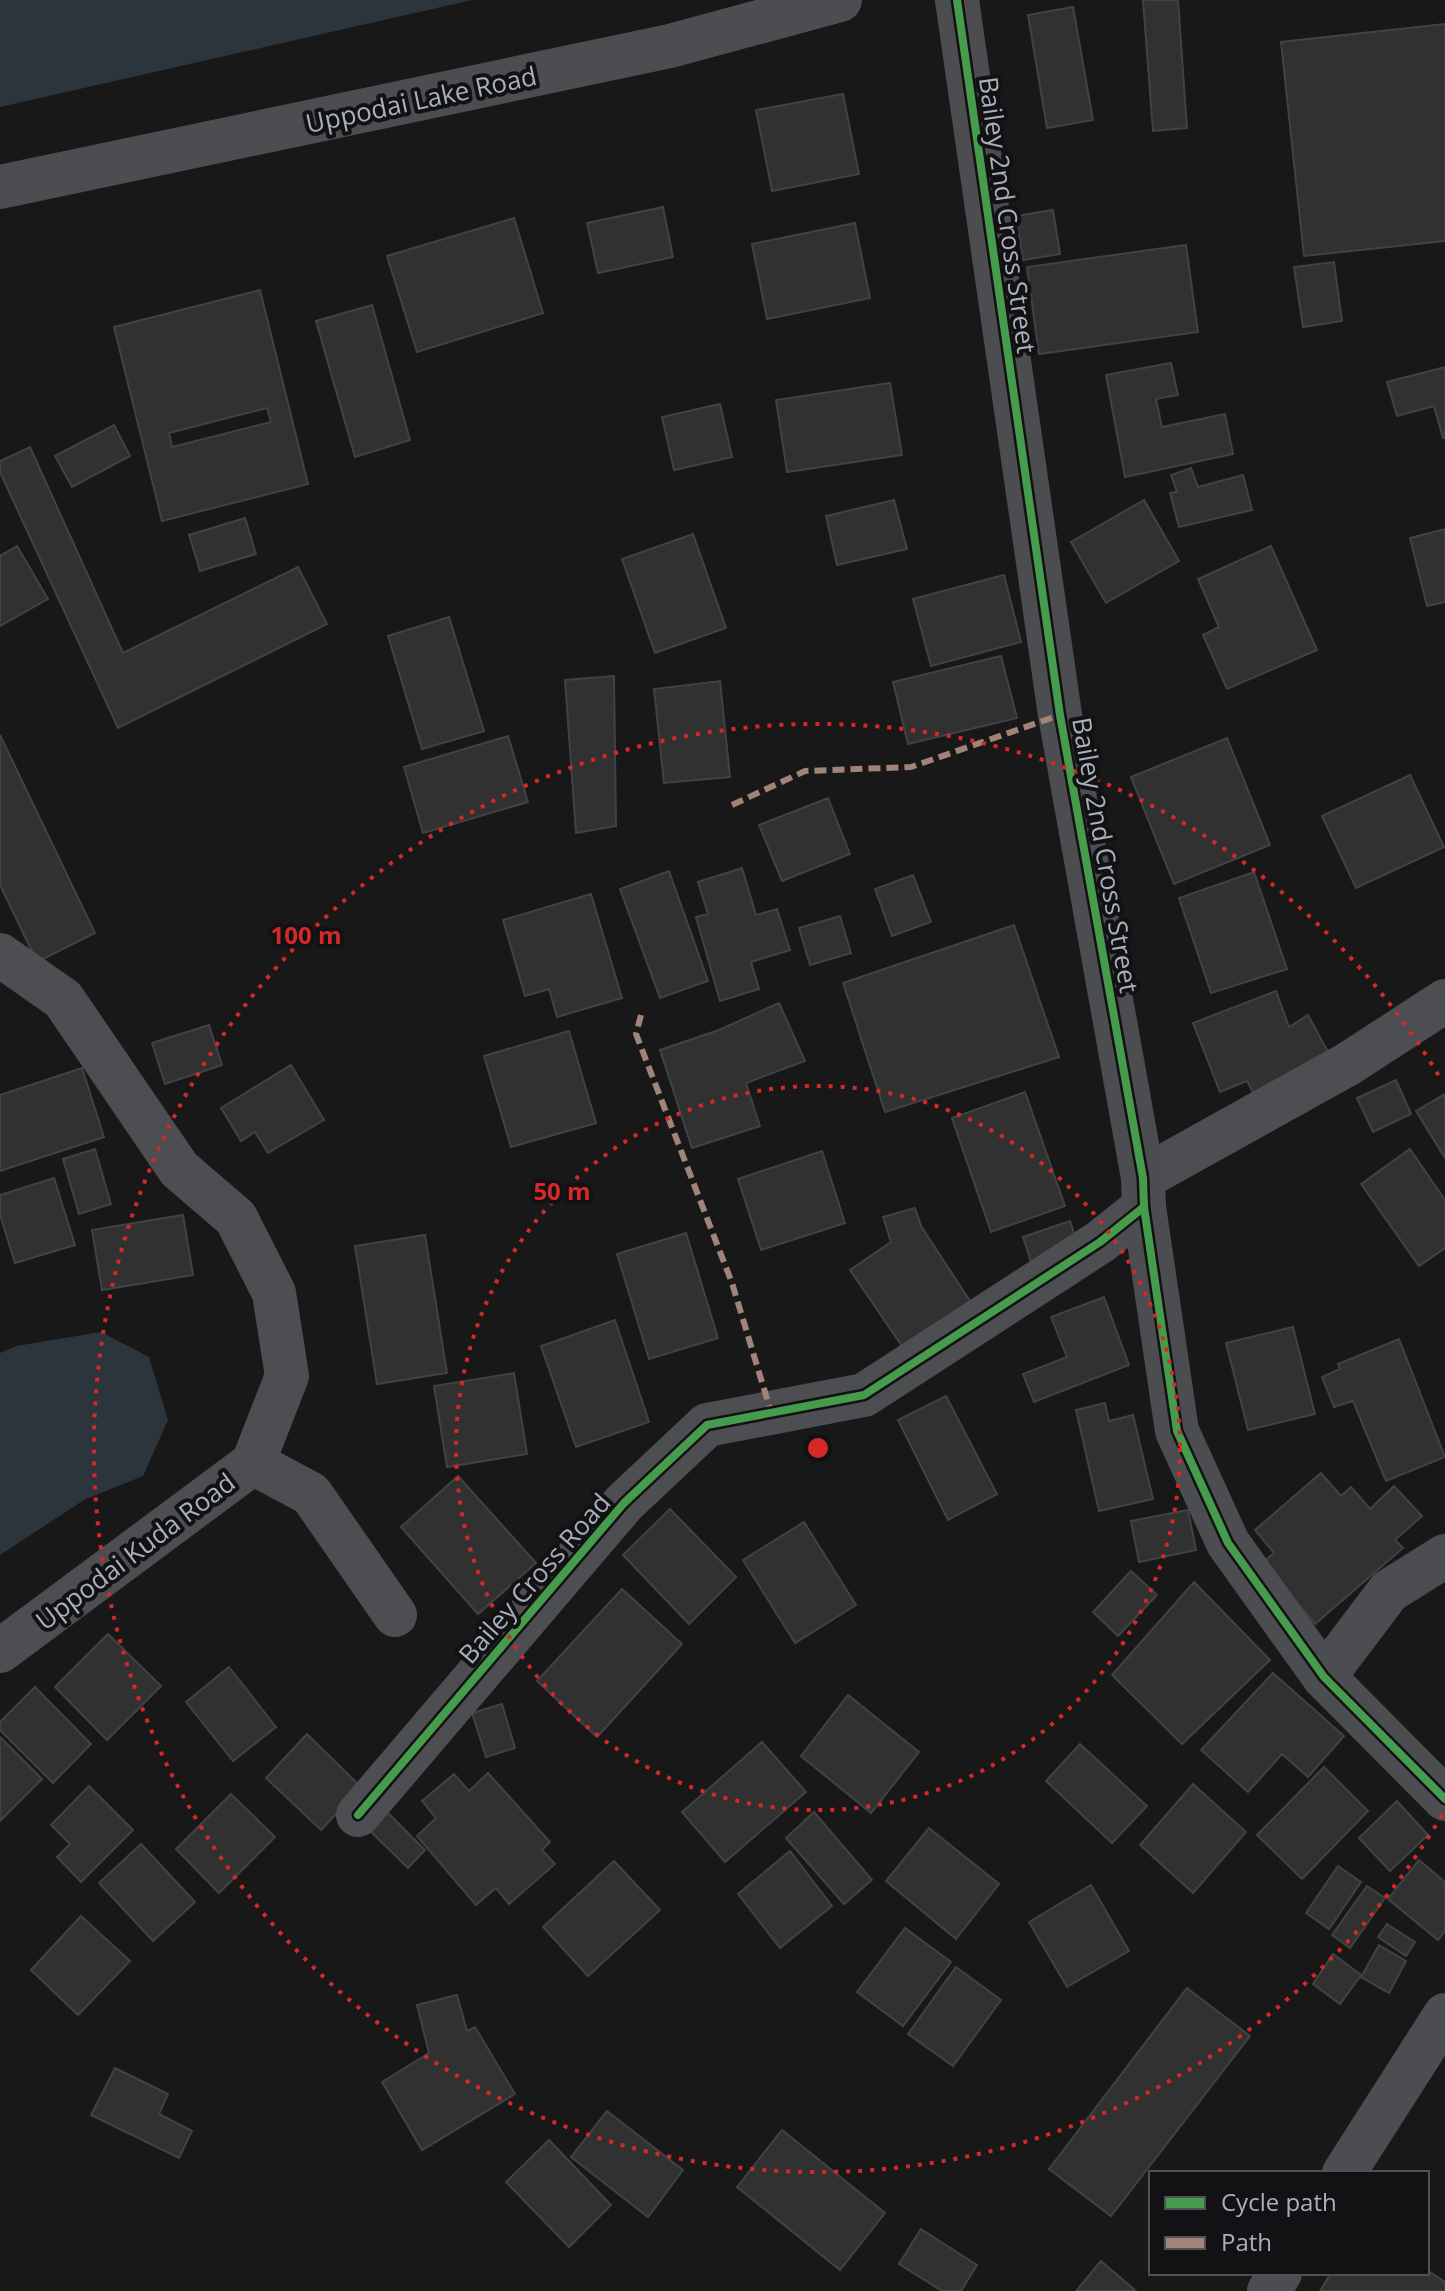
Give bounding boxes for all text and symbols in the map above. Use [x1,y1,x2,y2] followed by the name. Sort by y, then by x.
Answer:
[302,57,540,141] street label: Uppodai Lake Road
[971,74,1045,356] street label: Bailey 2nd Cross Street
[1064,714,1148,996] street label: Bailey 2nd Cross Street
[271,918,341,951] text: 100 m
[533,1174,591,1207] text: 50 m
[804,1434,832,1462] centre of rings
[28,1464,242,1638] street label: Uppodai Kuda Road
[450,1485,618,1671] street label: Bailey Cross Road
[1149,2171,1429,2275] legend
[1221,2185,1337,2218] text: Cycle path
[1221,2225,1272,2258] text: Path

